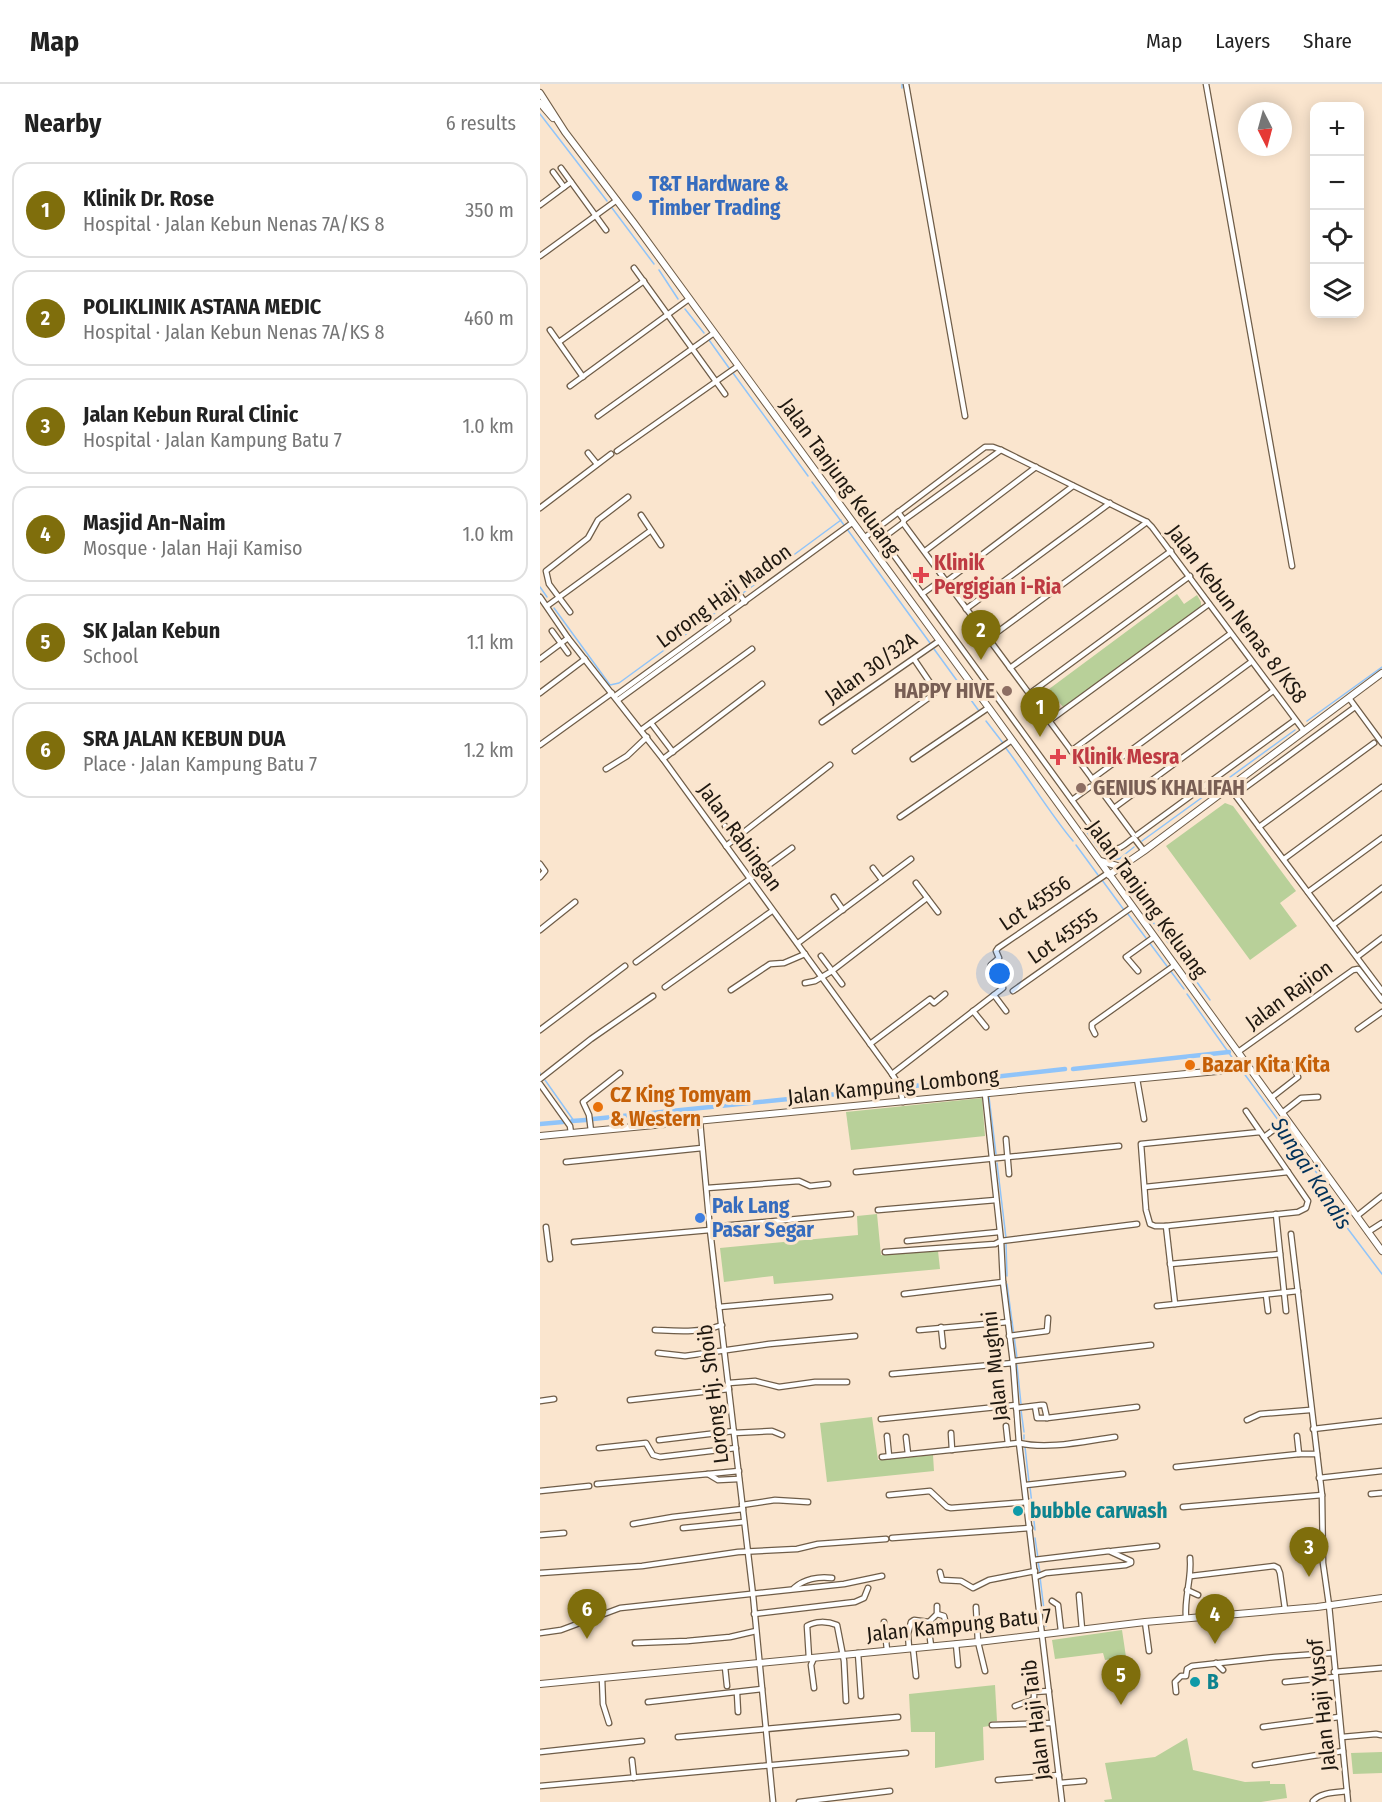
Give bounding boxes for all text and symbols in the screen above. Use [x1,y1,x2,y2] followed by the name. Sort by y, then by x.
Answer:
[30,25,79,58] text: Map
[1146,28,1182,54] text: Map
[1215,28,1270,54] text: Layers
[1303,28,1352,54] text: Share
[1238,102,1292,156] north arrow
[1310,102,1364,318] map controls
[1310,102,1364,156] button: +
[24,108,101,139] text: Nearby
[446,111,516,135] text: 6 results
[1310,156,1364,210] button: −
[649,171,789,221] place label: T&T Hardware & Timber Trading
[83,185,214,212] text: Klinik Dr. Rose
[630,189,644,203] marker: T&T Hardware & Timber Trading
[41,198,50,222] text: 1
[465,198,514,222] text: 350 m
[1310,210,1364,264] button: locate
[83,212,384,236] text: Hospital · Jalan Kebun Nenas 7A/KS 8
[1310,264,1364,318] button: layers
[83,293,321,320] text: POLIKLINIK ASTANA MEDIC
[41,306,50,330] text: 2
[464,306,514,330] text: 460 m
[83,320,384,344] text: Hospital · Jalan Kebun Nenas 7A/KS 8
[774,393,906,561] street label: Jalan Tanjung Keluang
[83,401,298,428] text: Jalan Kebun Rural Clinic
[41,414,50,438] text: 3
[462,414,514,438] text: 1.0 km
[83,428,342,452] text: Hospital · Jalan Kampung Batu 7
[83,509,226,536] text: Masjid An-Naim
[1161,519,1313,709] street label: Jalan Kebun Nenas 8/KS8
[40,522,51,546] text: 4
[462,522,514,546] text: 1.0 km
[83,536,302,560] text: Mosque · Jalan Haji Kamiso
[651,538,797,654] street label: Lorong Haji Madon
[934,550,1061,600] place label: Klinik Pergigian i-Ria
[912,566,930,584] marker: Klinik Pergigian i-Ria
[962,610,1000,660] pin: 2
[83,617,220,644] text: SK Jalan Kebun
[820,627,922,709] street label: Jalan 30/32A
[41,630,50,654] text: 5
[467,630,514,654] text: 1.1 km
[83,644,138,668] text: School
[894,678,995,704] place label: HAPPY HIVE
[1000,684,1014,698] marker: HAPPY HIVE
[1020,688,1060,737] pin: 1
[83,725,285,752] text: SRA JALAN KEBUN DUA
[40,738,51,762] text: 6
[464,738,514,762] text: 1.2 km
[1072,744,1179,770] place label: Klinik Mesra
[1049,748,1067,766] marker: Klinik Mesra
[83,752,317,776] text: Place · Jalan Kampung Batu 7
[1093,775,1245,801] place label: GENIUS KHALIFAH
[692,778,788,896] street label: Jalan Rabingan
[1074,781,1088,795] marker: GENIUS KHALIFAH
[1081,815,1213,983] street label: Jalan Tanjung Keluang
[994,870,1076,936] street label: Lot 45556
[1023,902,1103,970] street label: Lot 45555
[1240,955,1338,1035] street label: Jalan Rajion
[985,959,1014,988] your location
[1202,1052,1330,1078] place label: Bazar Kita Kita
[1183,1058,1197,1072] marker: Bazar Kita Kita
[786,1062,1000,1110] street label: Jalan Kampung Lombong
[610,1082,751,1132] place label: CZ King Tomyam & Western
[591,1100,605,1114] marker: CZ King Tomyam & Western
[1265,1111,1358,1234] water label: Sungai Kandis
[712,1193,814,1243] place label: Pak Lang Pasar Segar
[693,1211,707,1225] marker: Pak Lang Pasar Segar
[976,1310,1014,1422] street label: Jalan Mughni
[692,1323,734,1465] street label: Lorong Hj. Shoib
[1030,1498,1167,1524] place label: bubble carwash
[1011,1504,1025,1518] marker: bubble carwash
[1290,1528,1328,1577] pin: 3
[568,1590,606,1639] pin: 6
[1196,1594,1234,1644] pin: 4
[865,1602,1053,1648] street label: Jalan Kampung Batu 7
[1302,1636,1342,1772] street label: Jalan Haji Yusof
[1102,1656,1140,1705] pin: 5
[1016,1658,1056,1782] street label: Jalan Haji Taib
[1207,1669,1219,1695] place label: B
[1188,1675,1202,1689] marker: B

